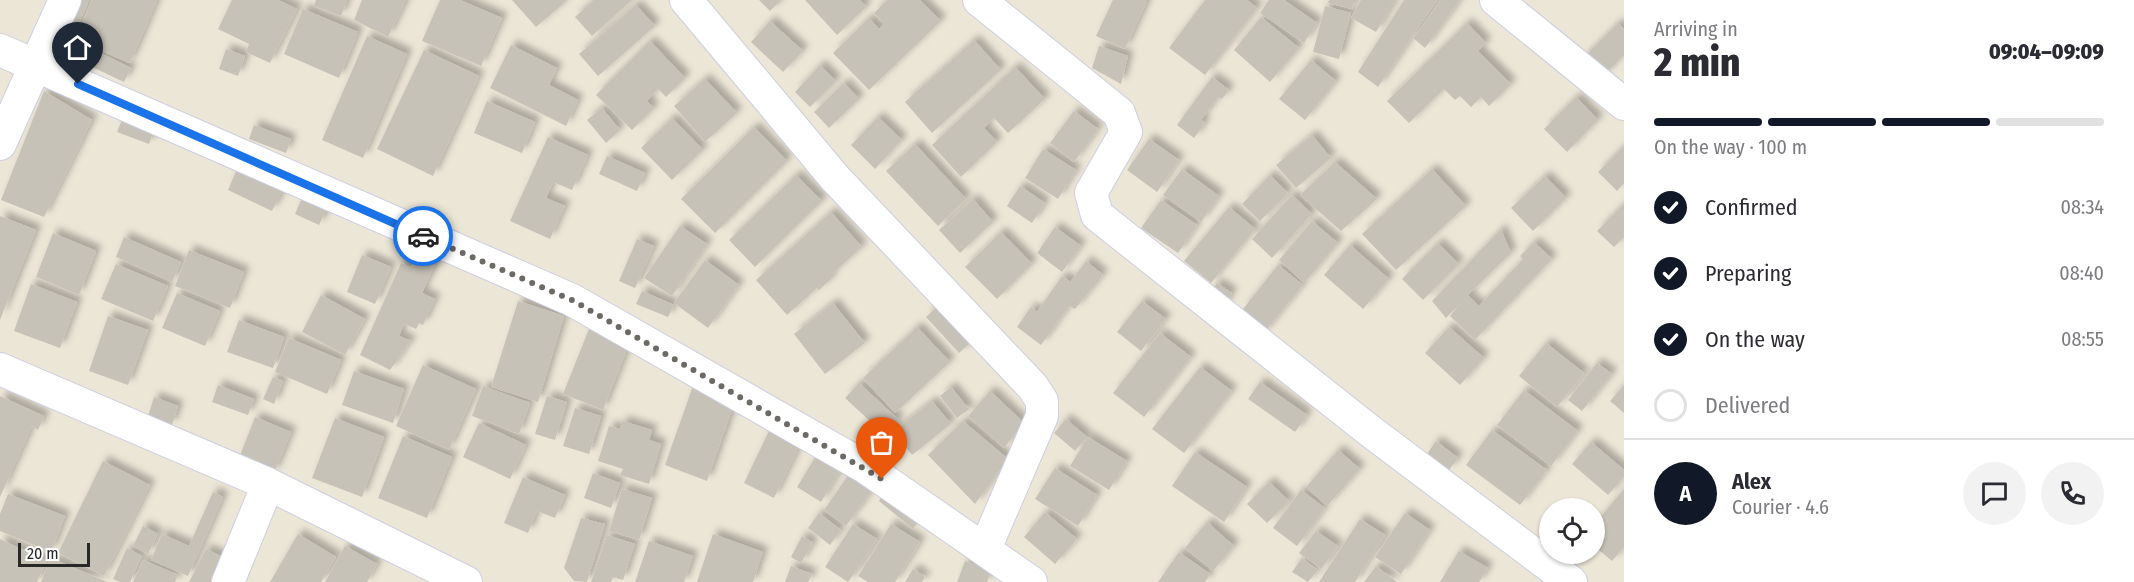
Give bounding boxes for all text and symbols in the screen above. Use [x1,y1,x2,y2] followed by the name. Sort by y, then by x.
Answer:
[1654,17,1738,41] text: Arriving in
[52,22,103,84] pin
[61,31,94,64] icon: home
[1989,38,2104,65] text: 09:04–09:09
[1654,40,1740,86] text: 2 min
[1654,135,1807,159] text: On the way · 100 m
[1654,191,1687,224] icon: check
[1705,194,1798,221] text: Confirmed
[2061,195,2104,219] text: 08:34
[393,206,453,266] courier
[407,220,440,253] icon: car
[1654,257,1687,290] icon: check
[1705,260,1791,287] text: Preparing
[2059,261,2104,285] text: 08:40
[1654,323,1687,356] icon: check
[1705,326,1805,353] text: On the way
[2061,327,2104,351] text: 08:55
[1705,392,1790,419] text: Delivered
[856,417,907,479] pin
[865,426,898,459] icon: bag
[1963,462,2026,525] button: chat
[2041,462,2104,525] button: phone
[1732,468,1771,495] text: Alex
[1680,480,1691,507] text: A
[1732,495,1829,519] text: Courier · 4.6
[1539,498,1605,564] map controls
[1539,498,1605,564] button: locate
[18,540,90,568] scale bar
[27,544,58,563] text: 20 m

